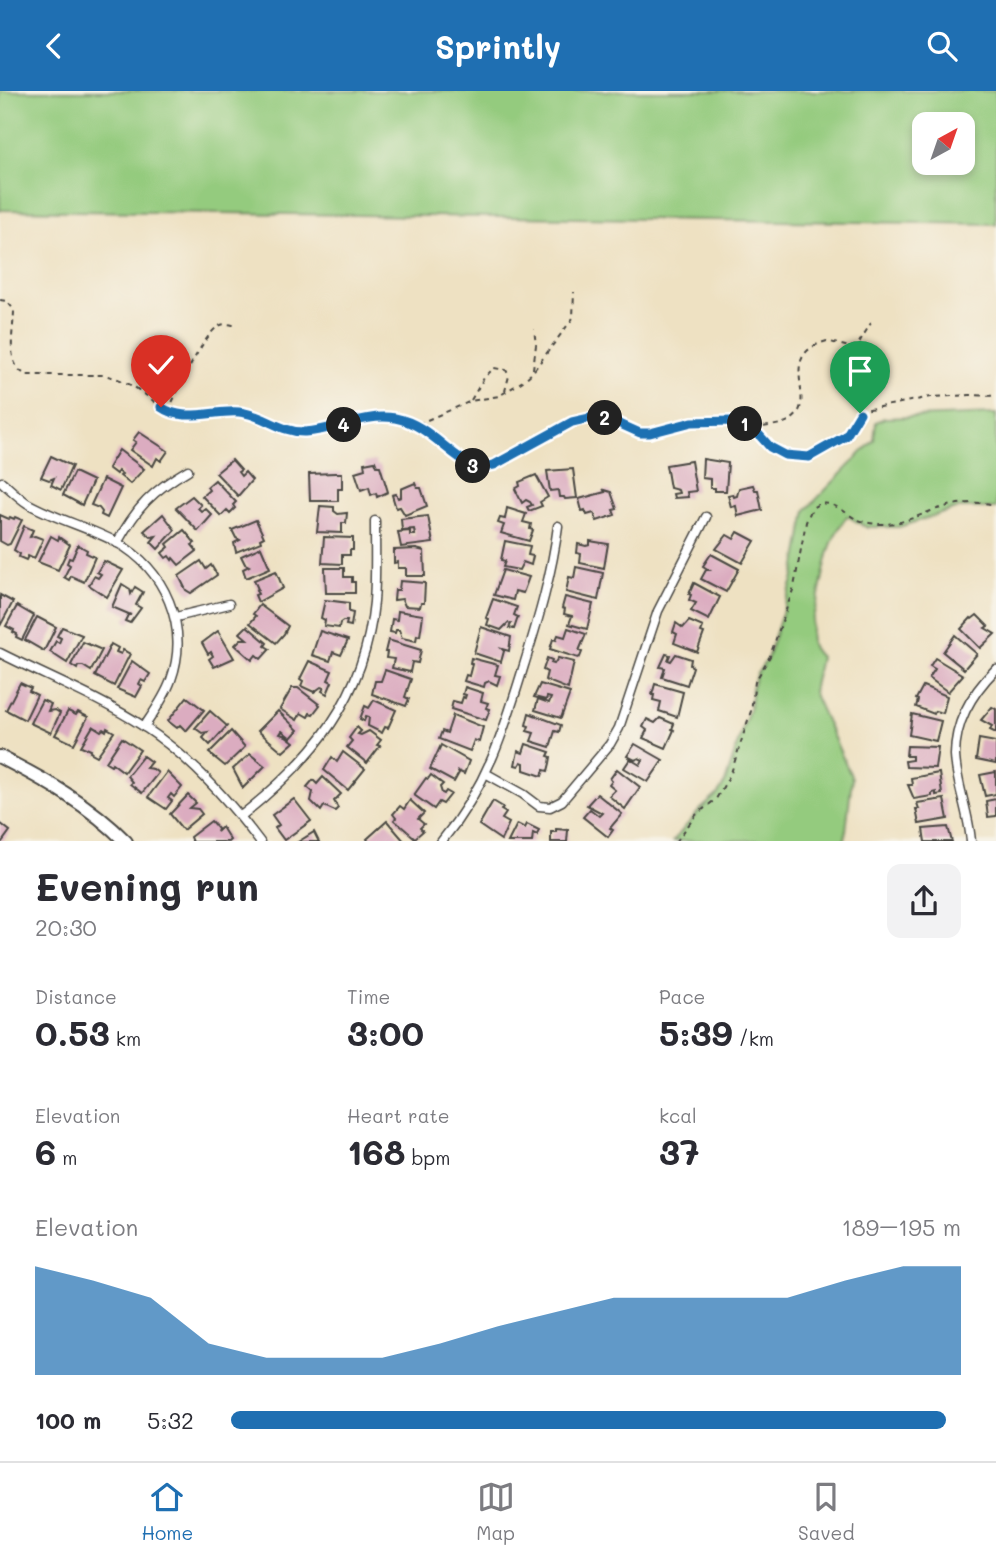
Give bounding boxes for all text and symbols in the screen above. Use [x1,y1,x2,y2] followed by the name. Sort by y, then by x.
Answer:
[435,25,561,67] text: Sprintly
[35,27,73,65] icon: back
[923,27,961,65] icon: search
[912,112,975,175] north arrow
[912,112,975,175] map controls
[131,335,191,407] pin
[830,341,890,413] pin
[142,346,180,384] icon: check
[841,352,879,390] icon: arrive
[588,401,622,435] pin: 2
[599,405,610,430] text: 2
[326,407,362,443] pin: 4
[728,407,762,441] pin: 1
[740,411,749,436] text: 1
[337,412,350,437] text: 4
[456,449,490,483] pin: 3
[467,453,478,478] text: 3
[35,861,259,911] text: Evening run
[887,864,961,938] button: share
[35,912,97,942] text: 20:30
[35,984,117,1009] text: Distance
[347,984,390,1009] text: Time
[659,984,705,1009] text: Pace
[35,1009,110,1055] text: 0.53
[347,1009,424,1055] text: 3:00
[659,1009,733,1055] text: 5:39
[110,1026,141,1051] text: km
[733,1026,774,1051] text: /km
[35,1103,120,1128] text: Elevation
[347,1103,450,1128] text: Heart rate
[659,1103,697,1128] text: kcal
[35,1128,56,1174] text: 6
[347,1128,405,1174] text: 168
[659,1128,700,1174] text: 37
[56,1145,77,1170] text: m
[405,1145,450,1170] text: bpm
[35,1212,138,1242] text: Elevation
[841,1212,961,1242] text: 189–195 m
[35,1405,101,1435] text: 100 m
[147,1405,194,1435] text: 5:32
[142,1478,193,1545] tab: Home
[476,1478,515,1545] tab: Map
[798,1478,854,1545] tab: Saved

